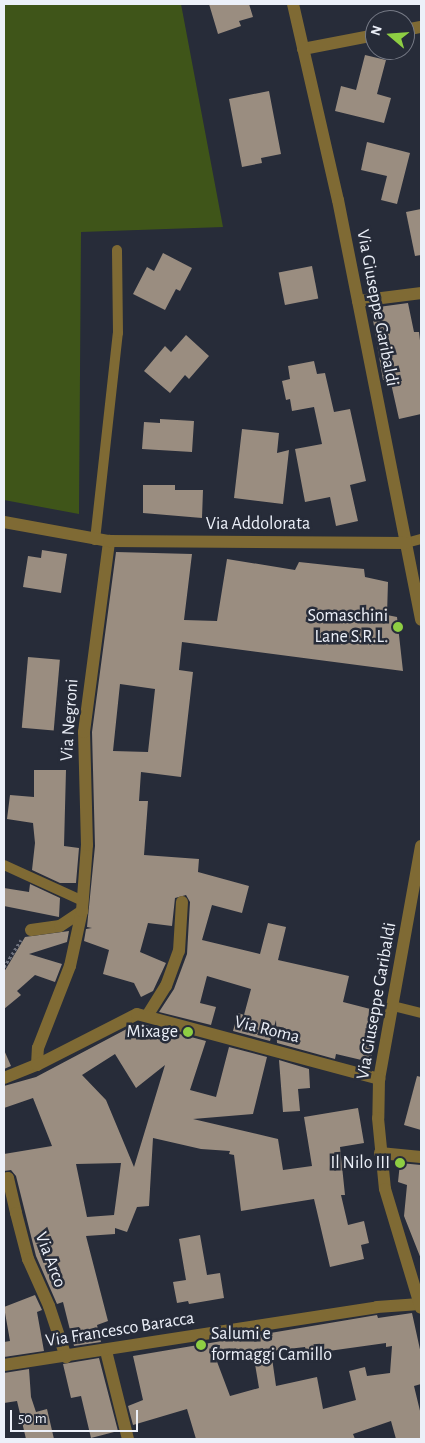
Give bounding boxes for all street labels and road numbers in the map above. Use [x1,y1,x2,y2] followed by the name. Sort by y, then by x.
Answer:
[351,228,403,388] street label: Via Giuseppe Garibaldi
[206,513,310,535] street label: Via Addolorata
[56,678,84,762] street label: Via Negroni
[353,921,401,1081] street label: Via Giuseppe Garibaldi
[232,1011,302,1049] street label: Via Roma
[30,1229,70,1291] street label: Via Arco
[44,1308,196,1352] street label: Via Francesco Baracca

